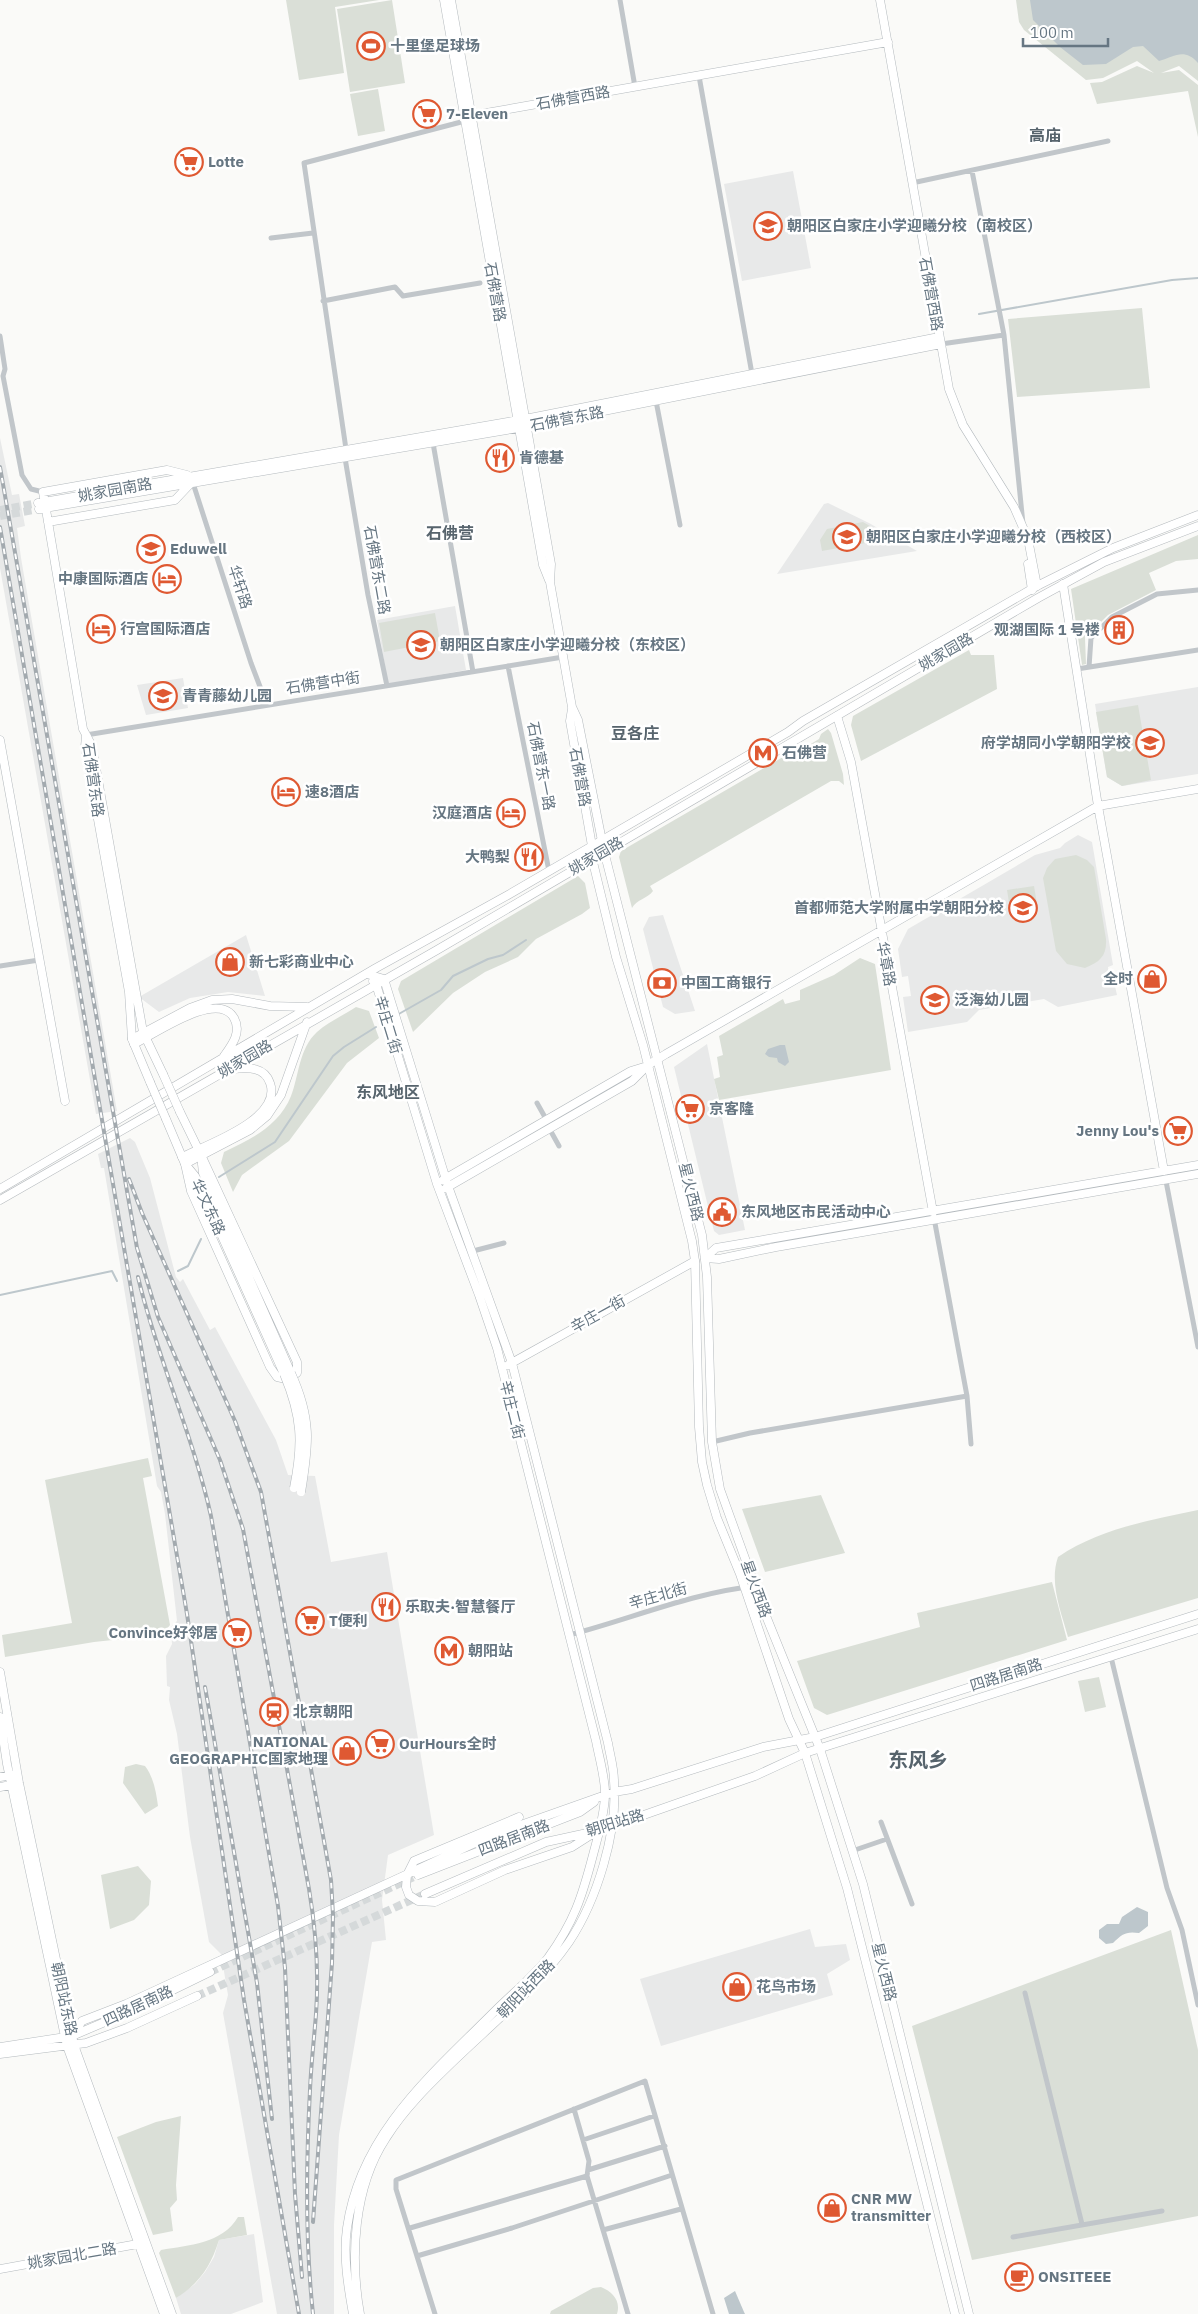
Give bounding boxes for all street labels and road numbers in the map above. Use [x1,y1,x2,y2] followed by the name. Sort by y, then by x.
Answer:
[534,82,612,113] street label: 石佛营西路
[916,255,947,333] street label: 石佛营西路
[481,261,510,323] street label: 石佛营路
[528,402,606,435] street label: 石佛营东路
[76,474,154,505] street label: 姚家园南路
[360,524,395,616] street label: 石佛营东二路
[224,563,256,611] street label: 华轩路
[915,628,976,675] street label: 姚家园路
[284,667,361,698] street label: 石佛营中街
[524,720,559,812] street label: 石佛营东一路
[79,741,108,818] street label: 石佛营东路
[566,746,595,808] street label: 石佛营路
[565,832,626,879] street label: 姚家园路
[873,940,900,988] street label: 华章路
[371,993,406,1056] street label: 辛庄二街
[214,1035,275,1082] street label: 姚家园路
[675,1160,708,1223] street label: 星火西路
[187,1176,230,1238] street label: 华文东路
[567,1291,629,1336] street label: 辛庄一街
[496,1378,529,1441] street label: 辛庄二街
[737,1557,776,1620] street label: 星火西路
[626,1578,689,1613] street label: 辛庄北街
[967,1654,1044,1695] street label: 四路居南路
[583,1805,646,1840] street label: 朝阳站路
[475,1815,552,1860] street label: 四路居南路
[868,1940,901,2003] street label: 星火西路
[493,1955,559,2022] street label: 朝阳站西路
[47,1960,82,2038] street label: 朝阳站东路
[100,1981,176,2030] street label: 四路居南路
[26,2238,118,2273] street label: 姚家园北二路

